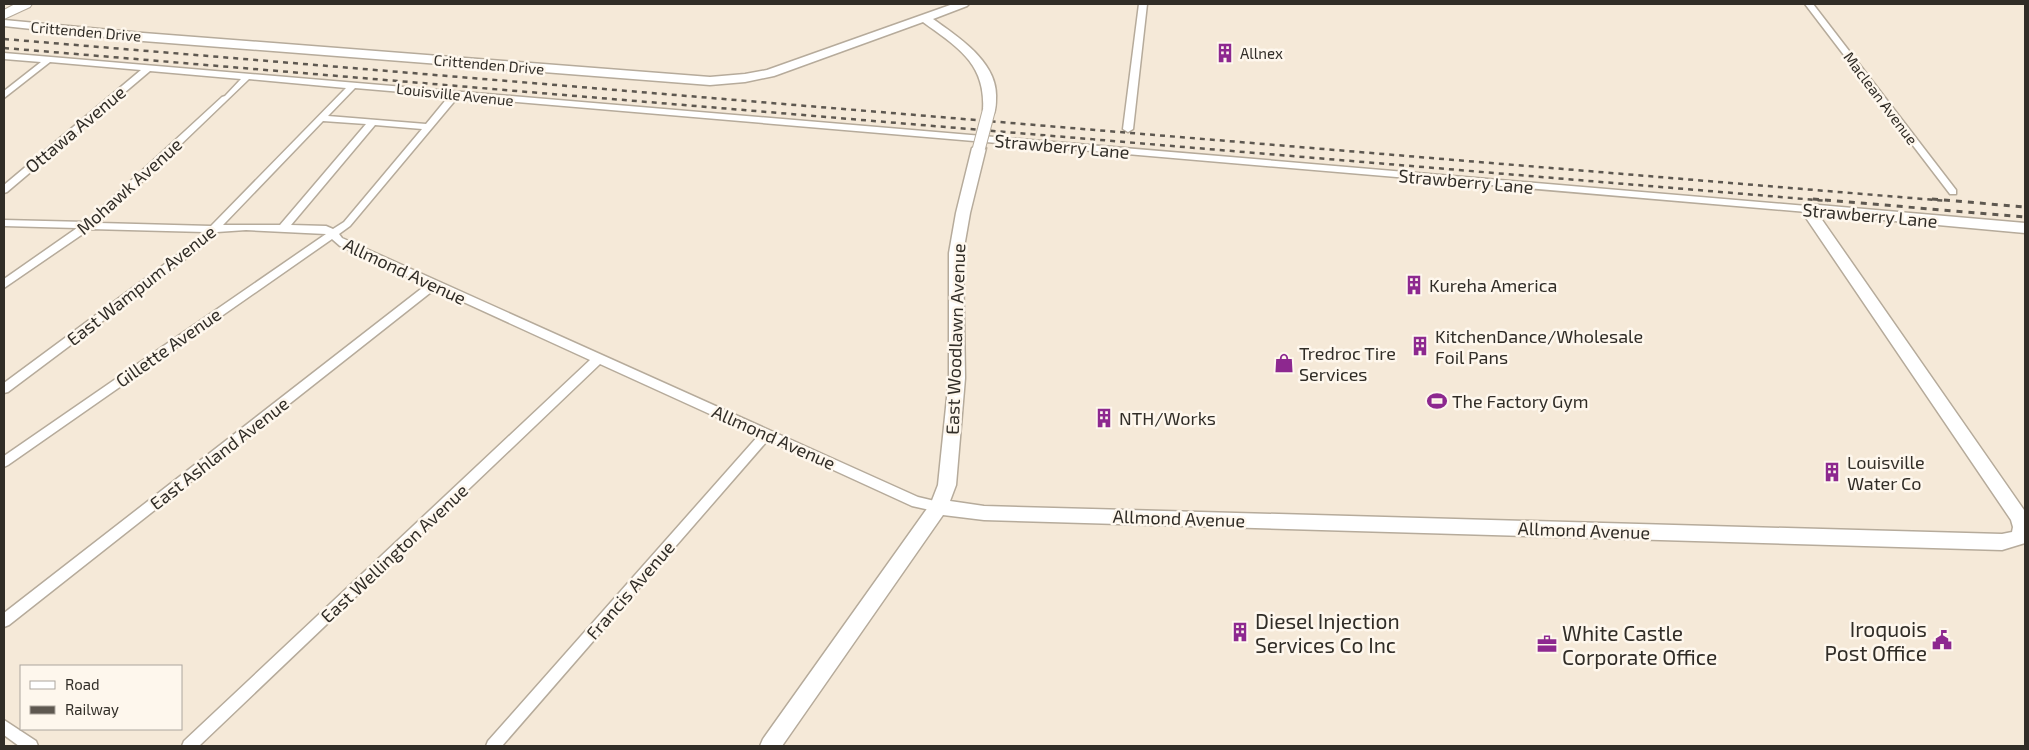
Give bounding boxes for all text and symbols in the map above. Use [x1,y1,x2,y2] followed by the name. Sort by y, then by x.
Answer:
[30,17,142,45] street label: Crittenden Drive
[1214,42,1236,64] building icon: Allnex
[1240,44,1283,62] place label: Allnex
[1840,48,1922,148] street label: Maclean Avenue
[433,50,545,78] street label: Crittenden Drive
[395,79,515,109] street label: Louisville Avenue
[20,81,130,177] street label: Ottawa Avenue
[994,129,1130,163] street label: Strawberry Lane
[72,133,186,239] street label: Mohawk Avenue
[1398,164,1534,198] street label: Strawberry Lane
[1802,198,1938,232] street label: Strawberry Lane
[62,220,220,350] street label: East Wampum Avenue
[340,233,470,309] street label: Allmond Avenue
[941,243,969,435] street label: East Woodlawn Avenue
[1403,274,1425,296] building icon: Kureha America
[1429,274,1557,296] place label: Kureha America
[111,303,225,391] street label: Gillette Avenue
[1435,325,1643,368] place label: KitchenDance/Wholesale Foil Pans
[1409,335,1431,357] building icon: KitchenDance/Wholesale Foil Pans
[1299,342,1396,385] place label: Tredroc Tire Services
[1273,352,1295,374] shop icon: Tredroc Tire Services
[1426,390,1448,412] sports icon: The Factory Gym
[1452,390,1589,412] place label: The Factory Gym
[145,392,293,514] street label: East Ashland Avenue
[709,400,839,474] street label: Allmond Avenue
[1093,407,1115,429] building icon: NTH/Works
[1119,407,1216,429] place label: NTH/Works
[1847,451,1925,494] place label: Louisville Water Co
[1821,461,1843,483] building icon: Louisville Water Co
[316,479,472,627] street label: East Wellington Avenue
[1112,505,1246,531] street label: Allmond Avenue
[1517,517,1651,543] street label: Allmond Avenue
[581,536,679,644] street label: Francis Avenue
[1255,608,1400,657] place label: Diesel Injection Services Co Inc
[1825,616,1927,665] place label: Iroquois Post Office
[1562,620,1717,669] place label: White Castle Corporate Office
[1229,621,1251,643] building icon: Diesel Injection Services Co Inc
[1931,629,1953,651] public building icon: Iroquois Post Office
[1536,633,1558,655] office icon: White Castle Corporate Office
[20,665,182,730] legend
[65,675,100,693] text: Road
[65,700,119,718] text: Railway

